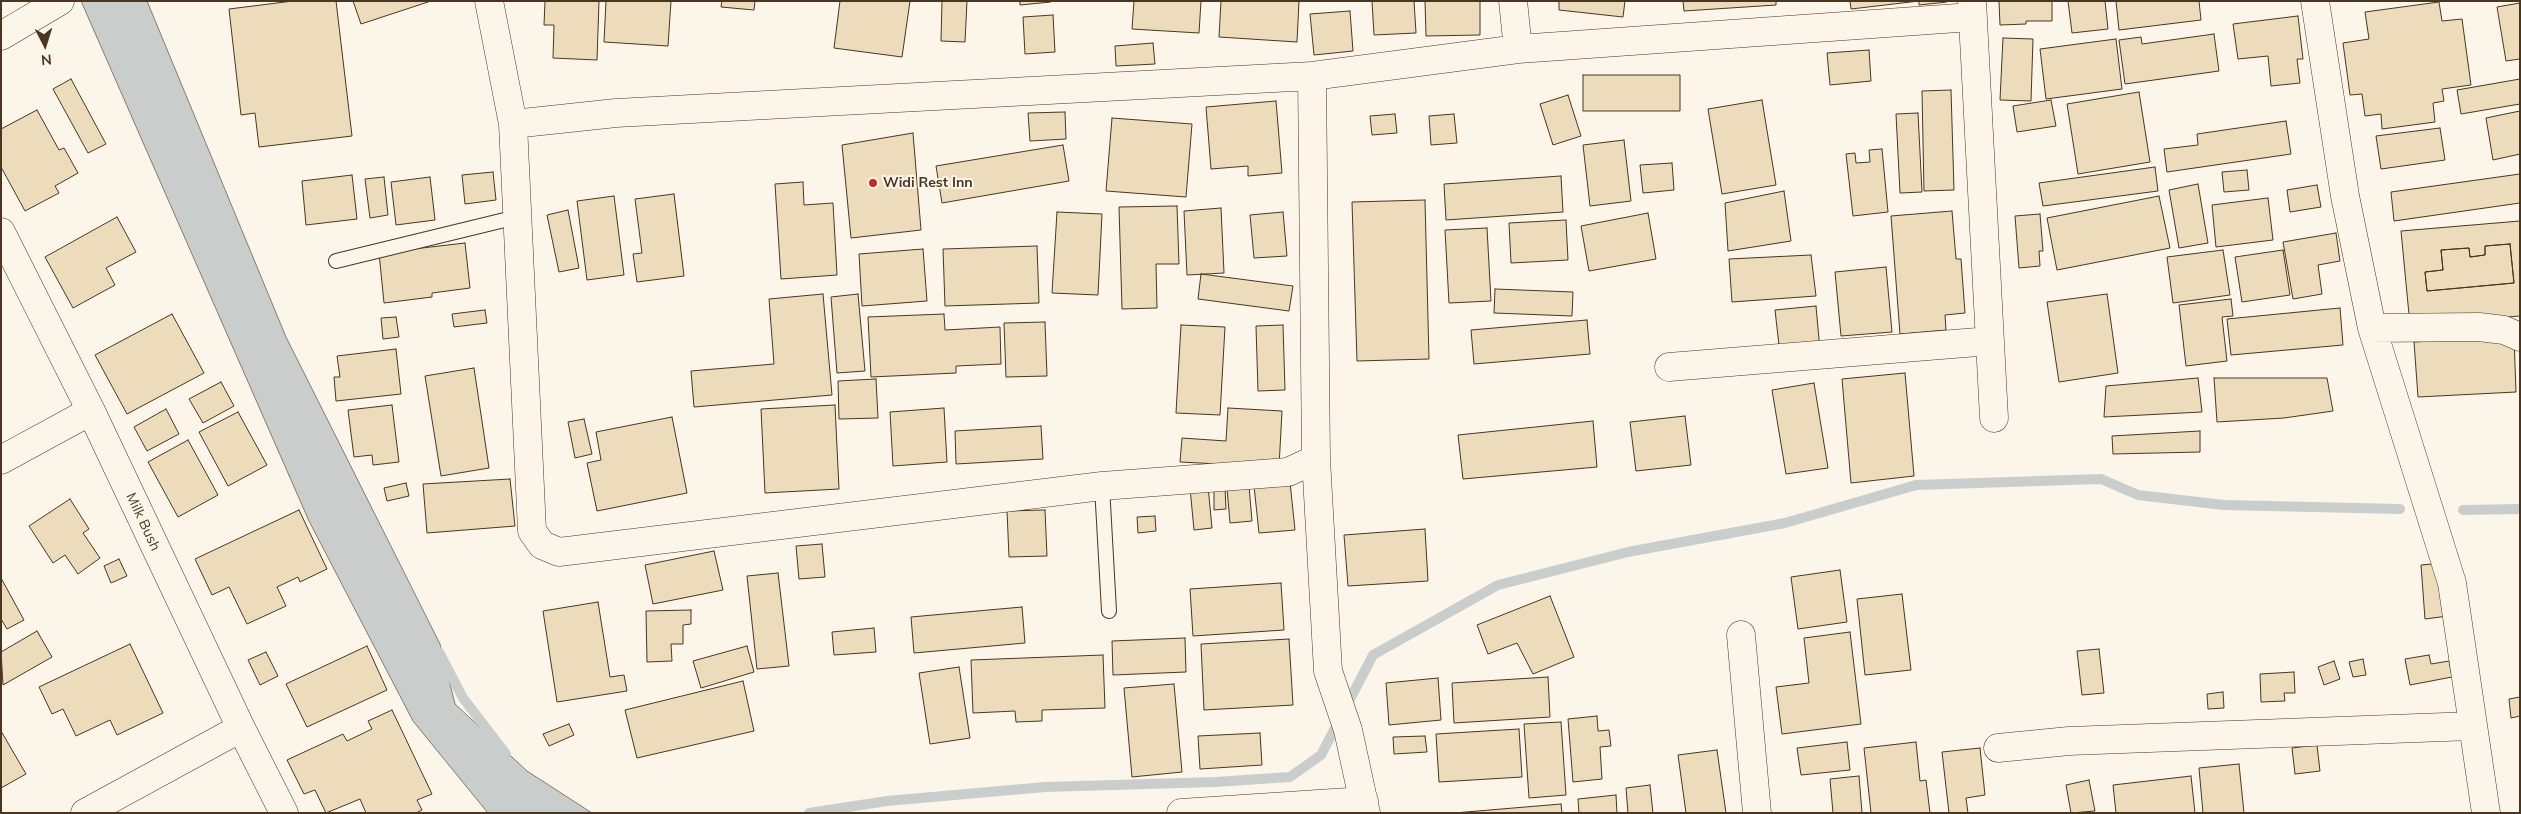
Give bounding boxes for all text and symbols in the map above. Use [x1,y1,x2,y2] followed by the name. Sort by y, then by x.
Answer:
[20,20,70,70] north arrow
[40,51,52,69] text: N
[883,175,973,191] place label: Widi Rest Inn
[867,177,879,189] marker: Widi Rest Inn
[122,490,164,554] street label: Milk Bush

